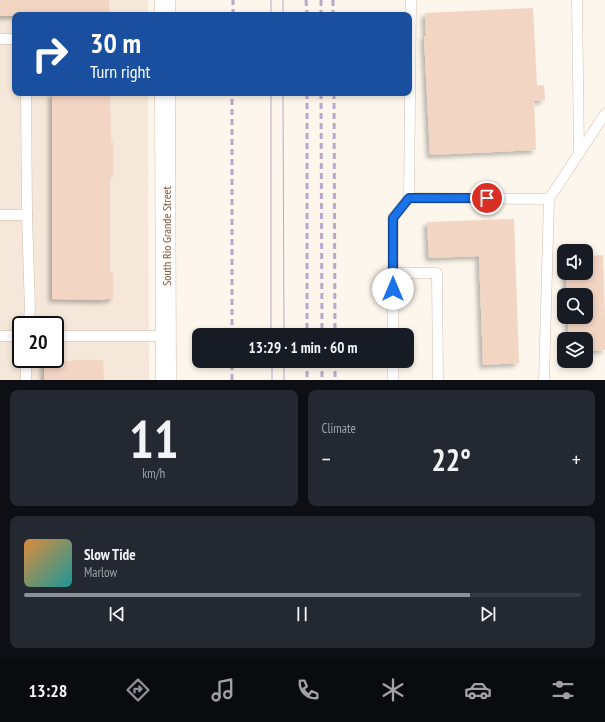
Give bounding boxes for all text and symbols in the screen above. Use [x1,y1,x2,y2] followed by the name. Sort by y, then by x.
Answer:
[90,24,141,61] text: 30 m
[24,28,76,80] icon: right
[90,60,150,83] text: Turn right
[470,181,504,215] pin
[159,186,174,286] street label: South Rio Grande Street
[476,187,498,209] icon: arrive
[557,244,593,368] map controls
[557,244,593,280] button: sound
[372,268,414,310] position arrow
[557,288,593,324] button: search
[12,316,64,368] speed limit sign: 20
[557,332,593,368] button: layers
[249,338,357,357] text: 13:29 · 1 min · 60 m
[129,405,179,472] text: 11
[322,420,356,437] text: Climate
[431,440,471,479] text: 22°
[322,445,331,473] text: −
[572,445,581,473] text: +
[142,465,165,482] text: km/h
[84,545,136,564] text: Slow Tide
[84,564,117,581] text: Marlow
[106,603,128,625] icon: previous
[291,603,313,625] icon: pause
[477,603,499,625] icon: next
[124,676,152,704] icon: directions
[209,676,237,704] icon: music
[294,676,322,704] icon: phone
[379,676,407,704] icon: climate
[464,676,492,704] icon: car
[549,676,577,704] icon: filters
[28,679,67,702] text: 13:28

